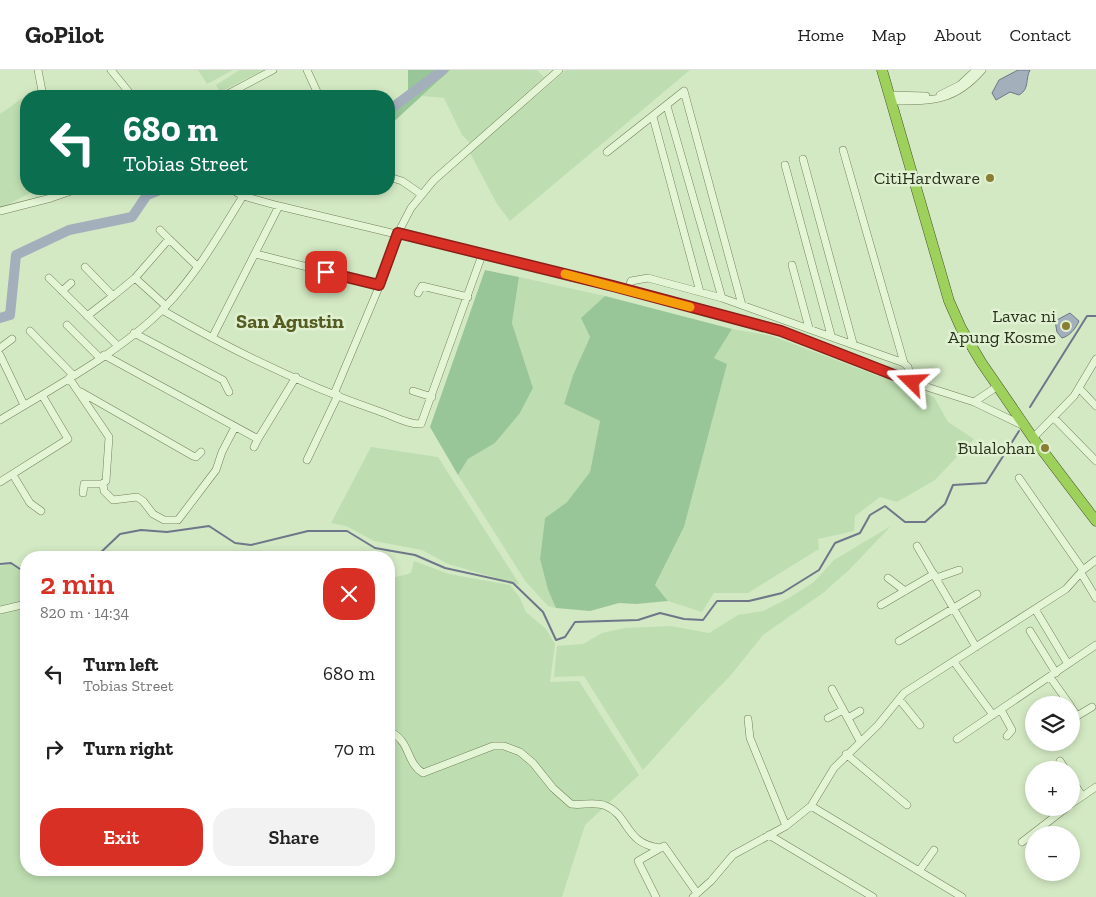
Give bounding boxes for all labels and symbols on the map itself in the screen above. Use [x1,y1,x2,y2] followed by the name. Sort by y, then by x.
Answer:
[874,167,980,189] place label: CitiHardware
[984,172,996,184] marker: CitiHardware
[305,251,347,293] pin
[948,305,1056,348] place label: Lavac ni Apung Kosme
[236,309,344,333] district label: San Agustin
[1060,320,1072,332] marker: Lavac ni Apung Kosme
[885,355,937,407] position arrow
[957,437,1036,459] place label: Bulalohan
[1039,442,1051,454] marker: Bulalohan

